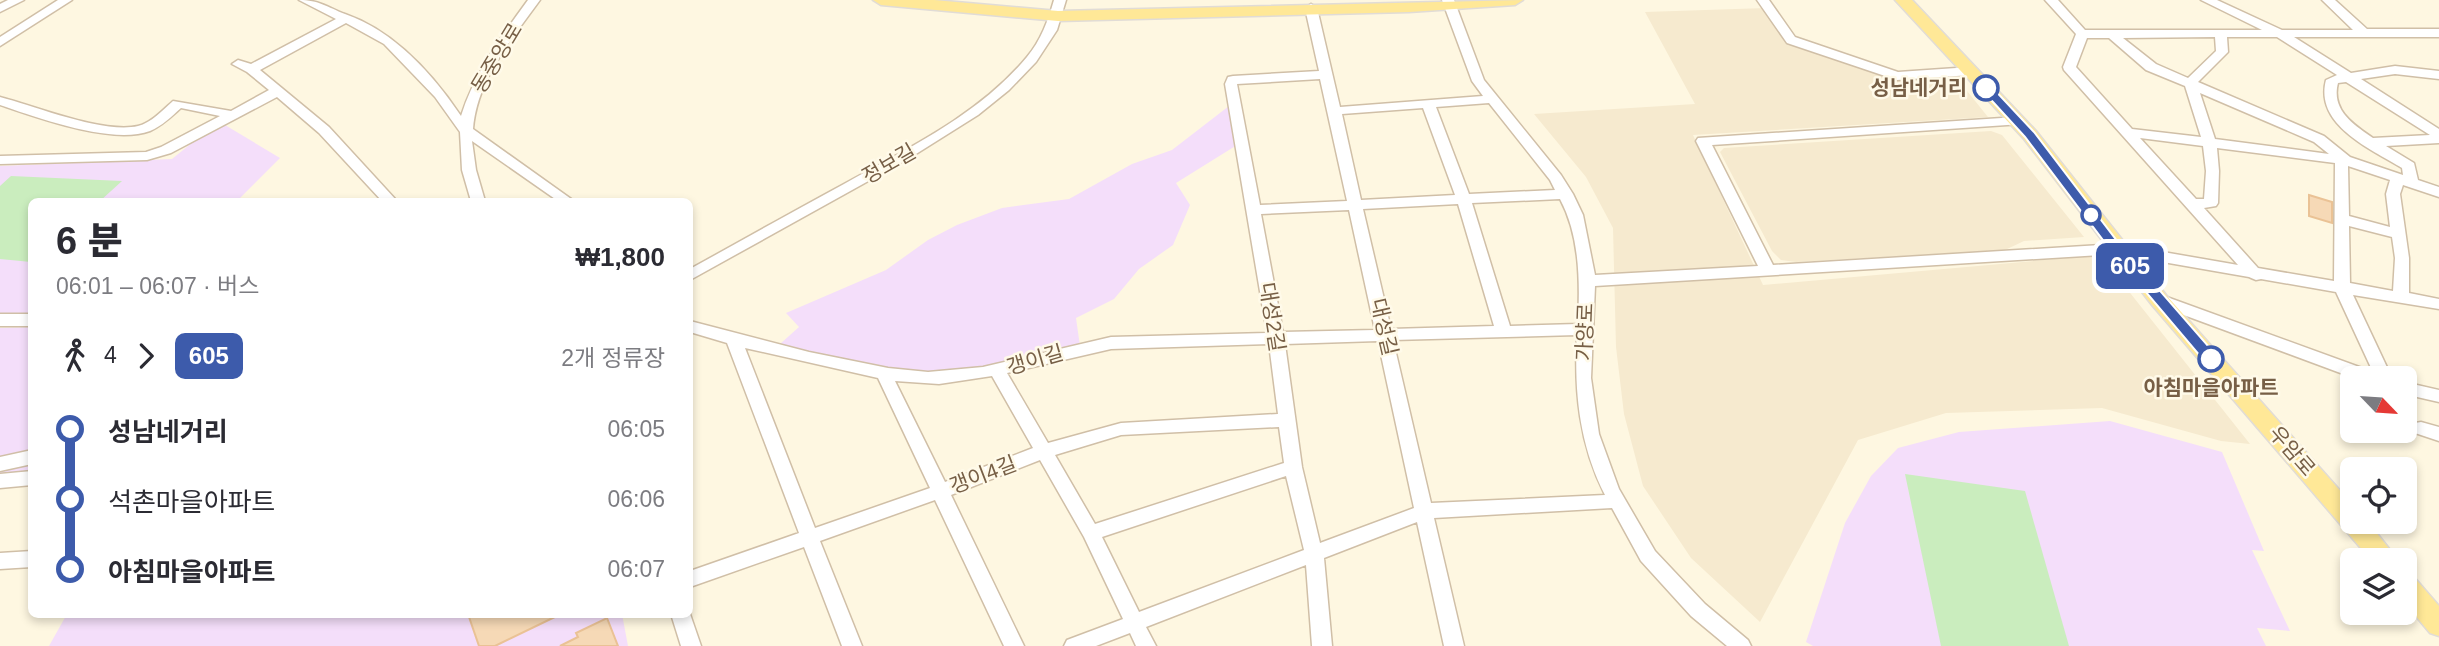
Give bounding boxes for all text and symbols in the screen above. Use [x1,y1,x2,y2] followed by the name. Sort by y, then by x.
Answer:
[467,19,526,97] street label: 동중앙로
[1973,75,1999,101] marker: 성남네거리
[1870,76,1967,99] place label: 성남네거리
[858,139,920,188] street label: 정보길
[2081,205,2101,225] unlabelled marker
[56,220,123,262] text: 6 분
[575,242,665,272] text: ₩1,800
[2090,243,2170,289] line badge: 605
[2110,252,2150,279] text: 605
[56,273,259,299] text: 06:01 – 06:07 · 버스
[1256,281,1289,353] street label: 대성2길
[1367,296,1402,358] street label: 대성길
[1572,303,1597,361] street label: 가양로
[56,337,94,375] icon: walk
[127,337,165,375] icon: forward
[1004,340,1066,379] street label: 갱이길
[104,342,117,368] text: 4
[189,342,229,369] text: 605
[561,345,665,371] text: 2개 정류장
[2198,346,2224,372] marker: 아침마을아파트
[2340,366,2417,443] north arrow
[2340,366,2417,625] map controls
[2143,376,2279,399] place label: 아침마을아파트
[607,416,665,442] text: 06:05
[108,417,228,447] text: 성남네거리
[2265,421,2320,480] street label: 우암로
[946,451,1019,498] street label: 갱이4길
[2340,457,2417,534] button: locate
[607,486,665,512] text: 06:06
[108,487,275,517] text: 석촌마을아파트
[2340,548,2417,625] button: layers
[607,556,665,582] text: 06:07
[108,557,275,587] text: 아침마을아파트

